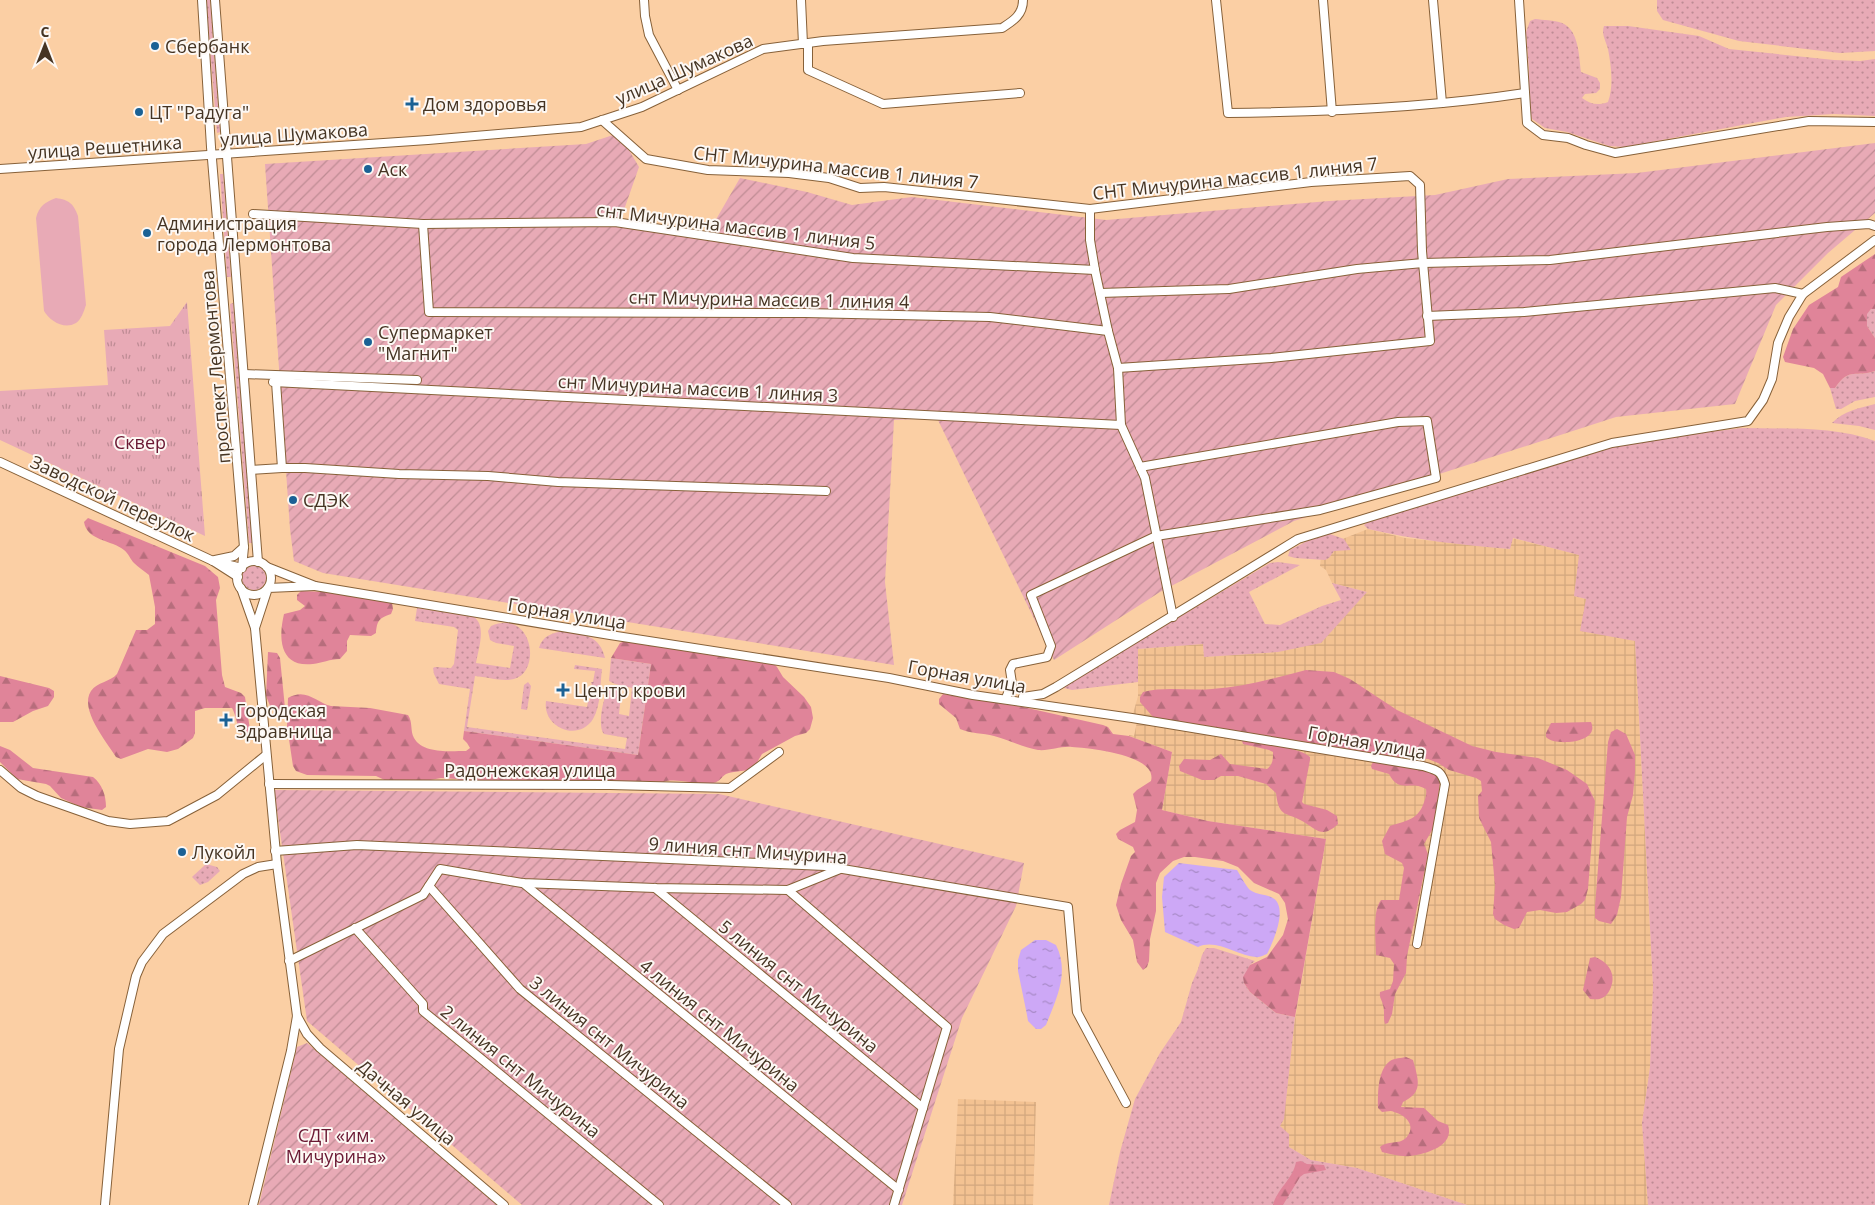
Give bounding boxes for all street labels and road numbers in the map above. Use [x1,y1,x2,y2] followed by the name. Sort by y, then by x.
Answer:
[612,28,756,110] street label: улица Шумакова
[219,117,369,151] street label: улица Шумакова
[27,130,183,164] street label: улица Решетника
[692,140,980,194] street label: СНТ Мичурина массив 1 линия 7
[1091,151,1379,205] street label: СНТ Мичурина массив 1 линия 7
[595,197,877,255] street label: снт Мичурина массив 1 линия 5
[195,269,235,465] street label: проспект Лермонтова
[628,285,910,313] street label: снт Мичурина массив 1 линия 4
[557,369,839,407] street label: снт Мичурина массив 1 линия 3
[27,449,200,547] street label: Заводской переулок
[506,592,628,634] street label: Горная улица
[906,654,1028,698] street label: Горная улица
[1306,720,1428,764] street label: Горная улица
[444,758,616,782] street label: Радонежская улица
[648,831,848,869] street label: 9 линия снт Мичурина
[714,914,884,1058] street label: 5 линия снт Мичурина
[635,953,805,1097] street label: 4 линия снт Мичурина
[525,970,695,1114] street label: 3 линия снт Мичурина
[436,999,606,1143] street label: 2 линия снт Мичурина
[353,1054,461,1150] street label: Дачная улица

